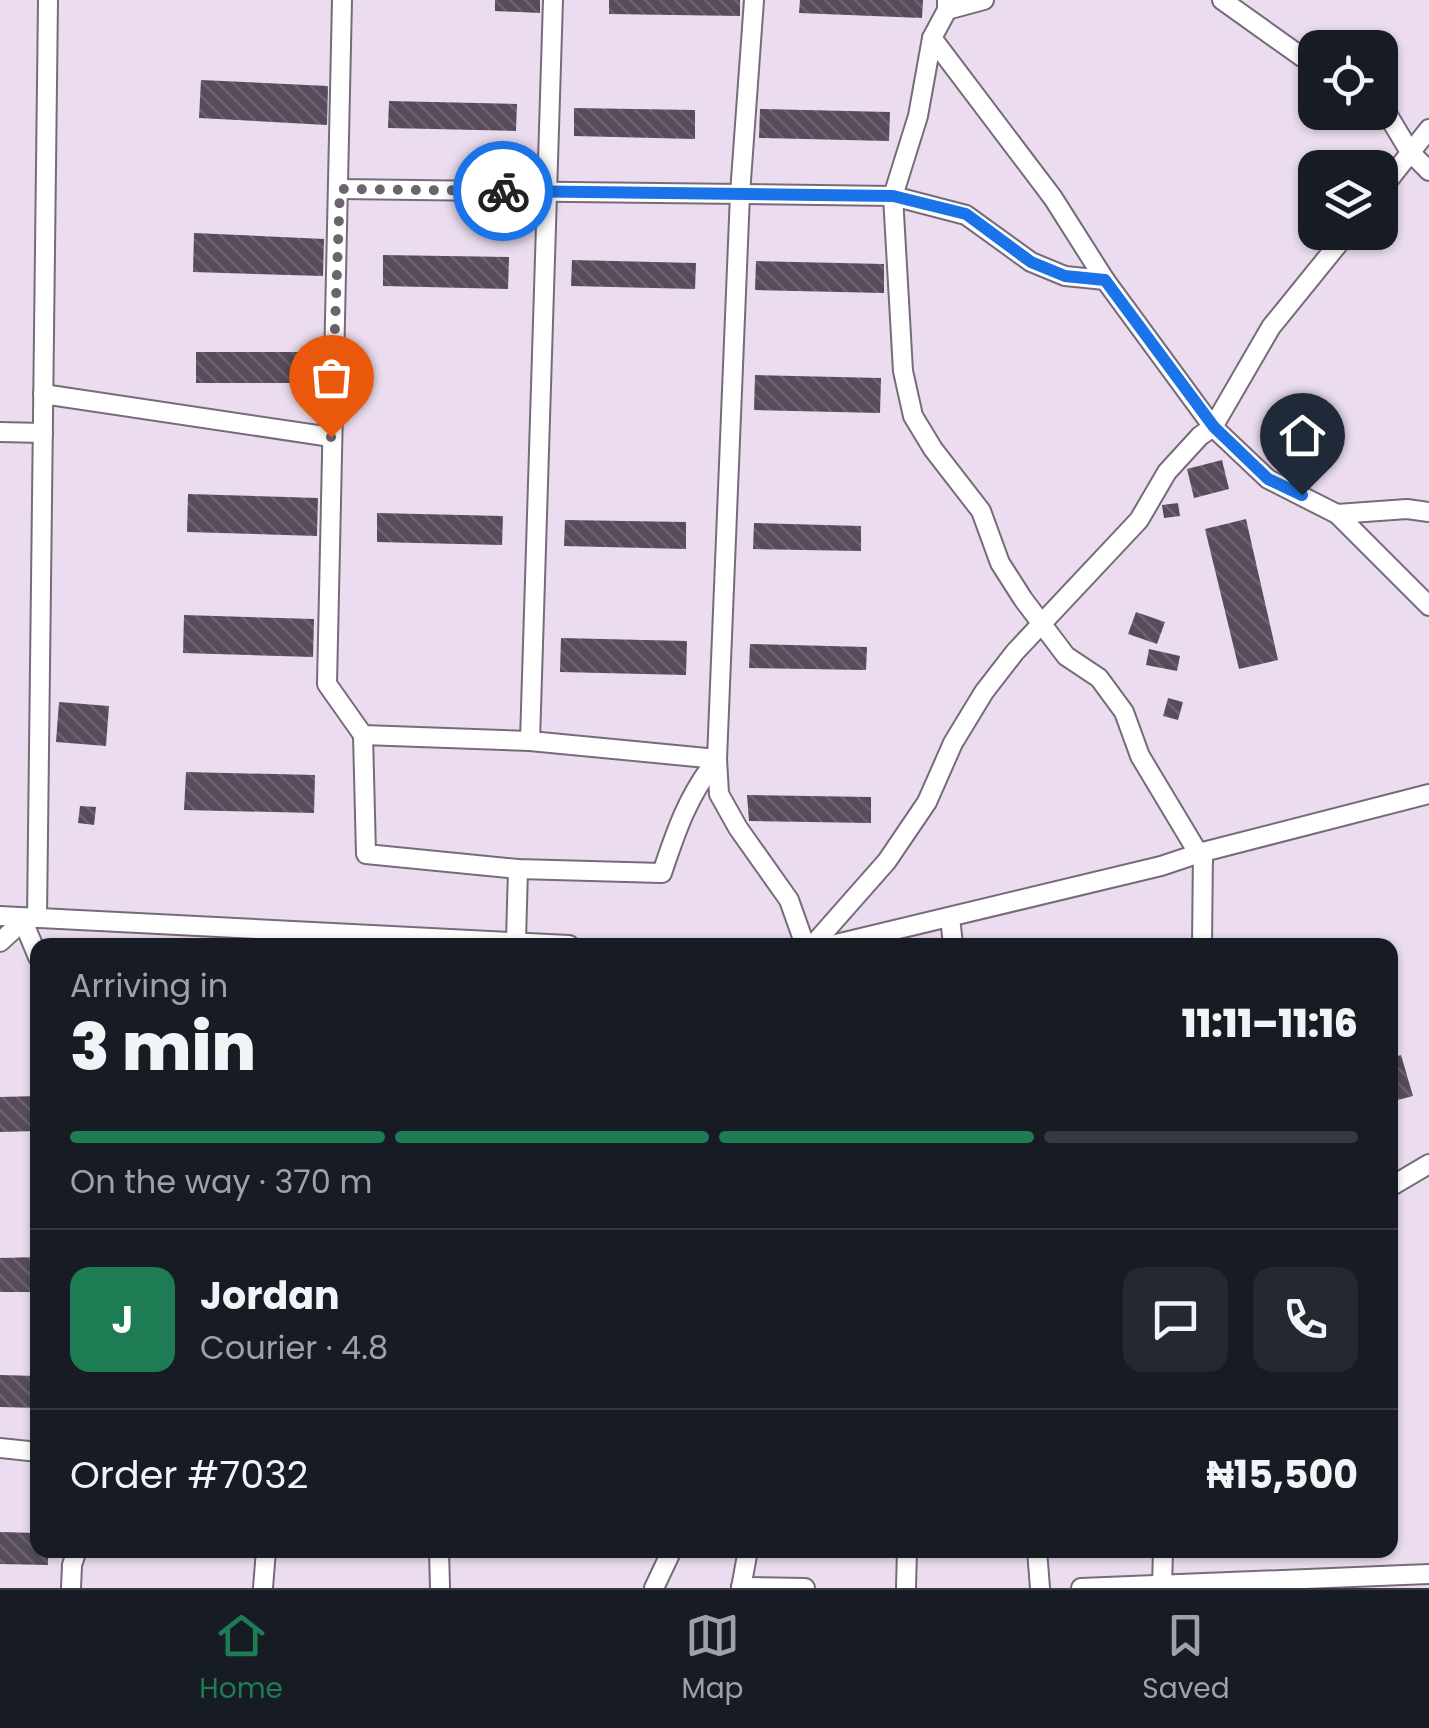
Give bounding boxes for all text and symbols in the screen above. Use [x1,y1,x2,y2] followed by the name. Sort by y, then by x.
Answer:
[1298,30,1398,250] map controls
[1298,30,1398,130] button: locate
[453,141,553,241] courier
[1298,150,1398,250] button: layers
[476,164,531,219] icon: bike
[289,335,374,438] pin
[304,350,359,405] icon: bag
[1260,393,1345,496] pin
[1275,408,1330,463] icon: home
[70,963,228,1008] text: Arriving in
[1182,997,1358,1050] text: 11:11–11:16
[70,1002,256,1093] text: 3 min
[70,1159,372,1204] text: On the way · 370 m
[1123,1267,1228,1372] button: chat
[1253,1267,1358,1372] button: phone
[200,1269,340,1322] text: Jordan
[112,1293,133,1346] text: J
[200,1325,388,1370] text: Courier · 4.8
[70,1448,308,1501] text: Order #7032
[1206,1448,1358,1501] text: ₦15,500
[199,1608,283,1710] tab: Home
[682,1608,744,1710] tab: Map
[1142,1608,1230,1710] tab: Saved

